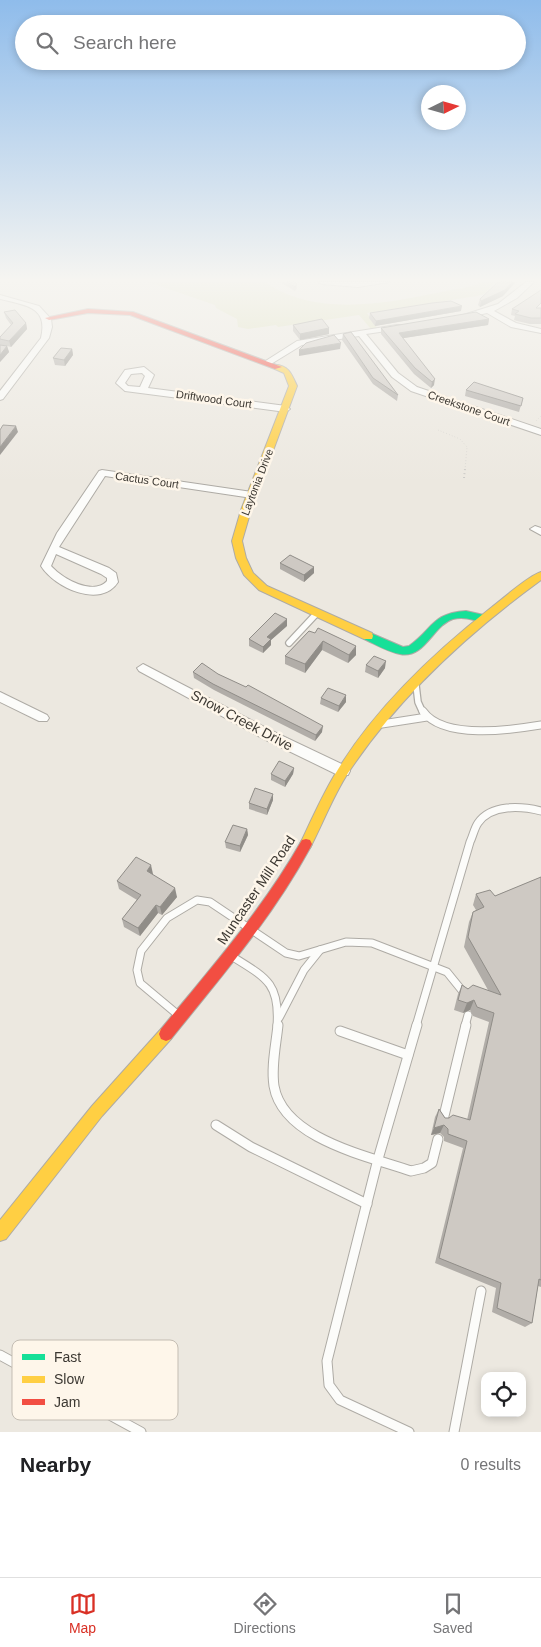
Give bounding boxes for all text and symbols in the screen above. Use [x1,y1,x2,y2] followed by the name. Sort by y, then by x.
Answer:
[15,15,526,70] search box
[33,29,61,57] icon: search
[73,32,177,53] text: Search here
[421,85,466,130] north arrow
[175,388,253,410] street label: Driftwood Court
[426,388,512,428] street label: Creekstone Court
[239,447,275,517] street label: Laytonia Drive
[114,470,180,490] street label: Cactus Court
[188,686,296,754] street label: Snow Creek Drive
[214,833,298,947] street label: Muncaster Mill Road
[12,1340,178,1420] legend
[54,1349,81,1365] text: Fast
[54,1371,85,1387] text: Slow
[481,1372,526,1417] map controls
[481,1372,526,1417] button: locate
[54,1394,80,1410] text: Jam
[20,1453,91,1476] text: Nearby
[461,1456,521,1473] text: 0 results
[69,1590,97,1636] tab: Map
[234,1590,296,1636] tab: Directions
[433,1590,472,1636] tab: Saved

